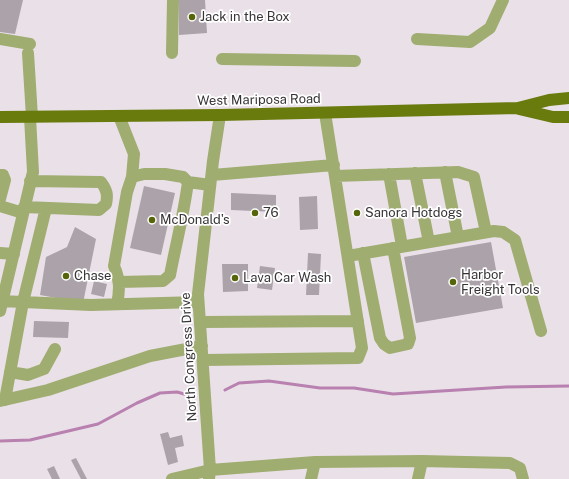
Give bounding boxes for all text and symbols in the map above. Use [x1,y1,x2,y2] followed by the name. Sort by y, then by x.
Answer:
[200,9,290,25] place label: Jack in the Box
[187,12,197,22] marker: Jack in the Box
[197,91,321,109] street label: West Mariposa Road
[263,205,279,221] place label: 76
[365,205,462,221] place label: Sanora Hotdogs
[250,208,260,218] marker: 76
[352,208,362,218] marker: Sanora Hotdogs
[160,212,230,228] place label: McDonald's
[147,215,157,225] marker: McDonald's
[461,267,540,298] place label: Harbor Freight Tools
[74,268,111,284] place label: Chase
[243,270,331,286] place label: Lava Car Wash
[61,271,71,281] marker: Chase
[230,273,240,283] marker: Lava Car Wash
[448,277,458,287] marker: Harbor Freight Tools
[178,292,200,422] street label: North Congress Drive

